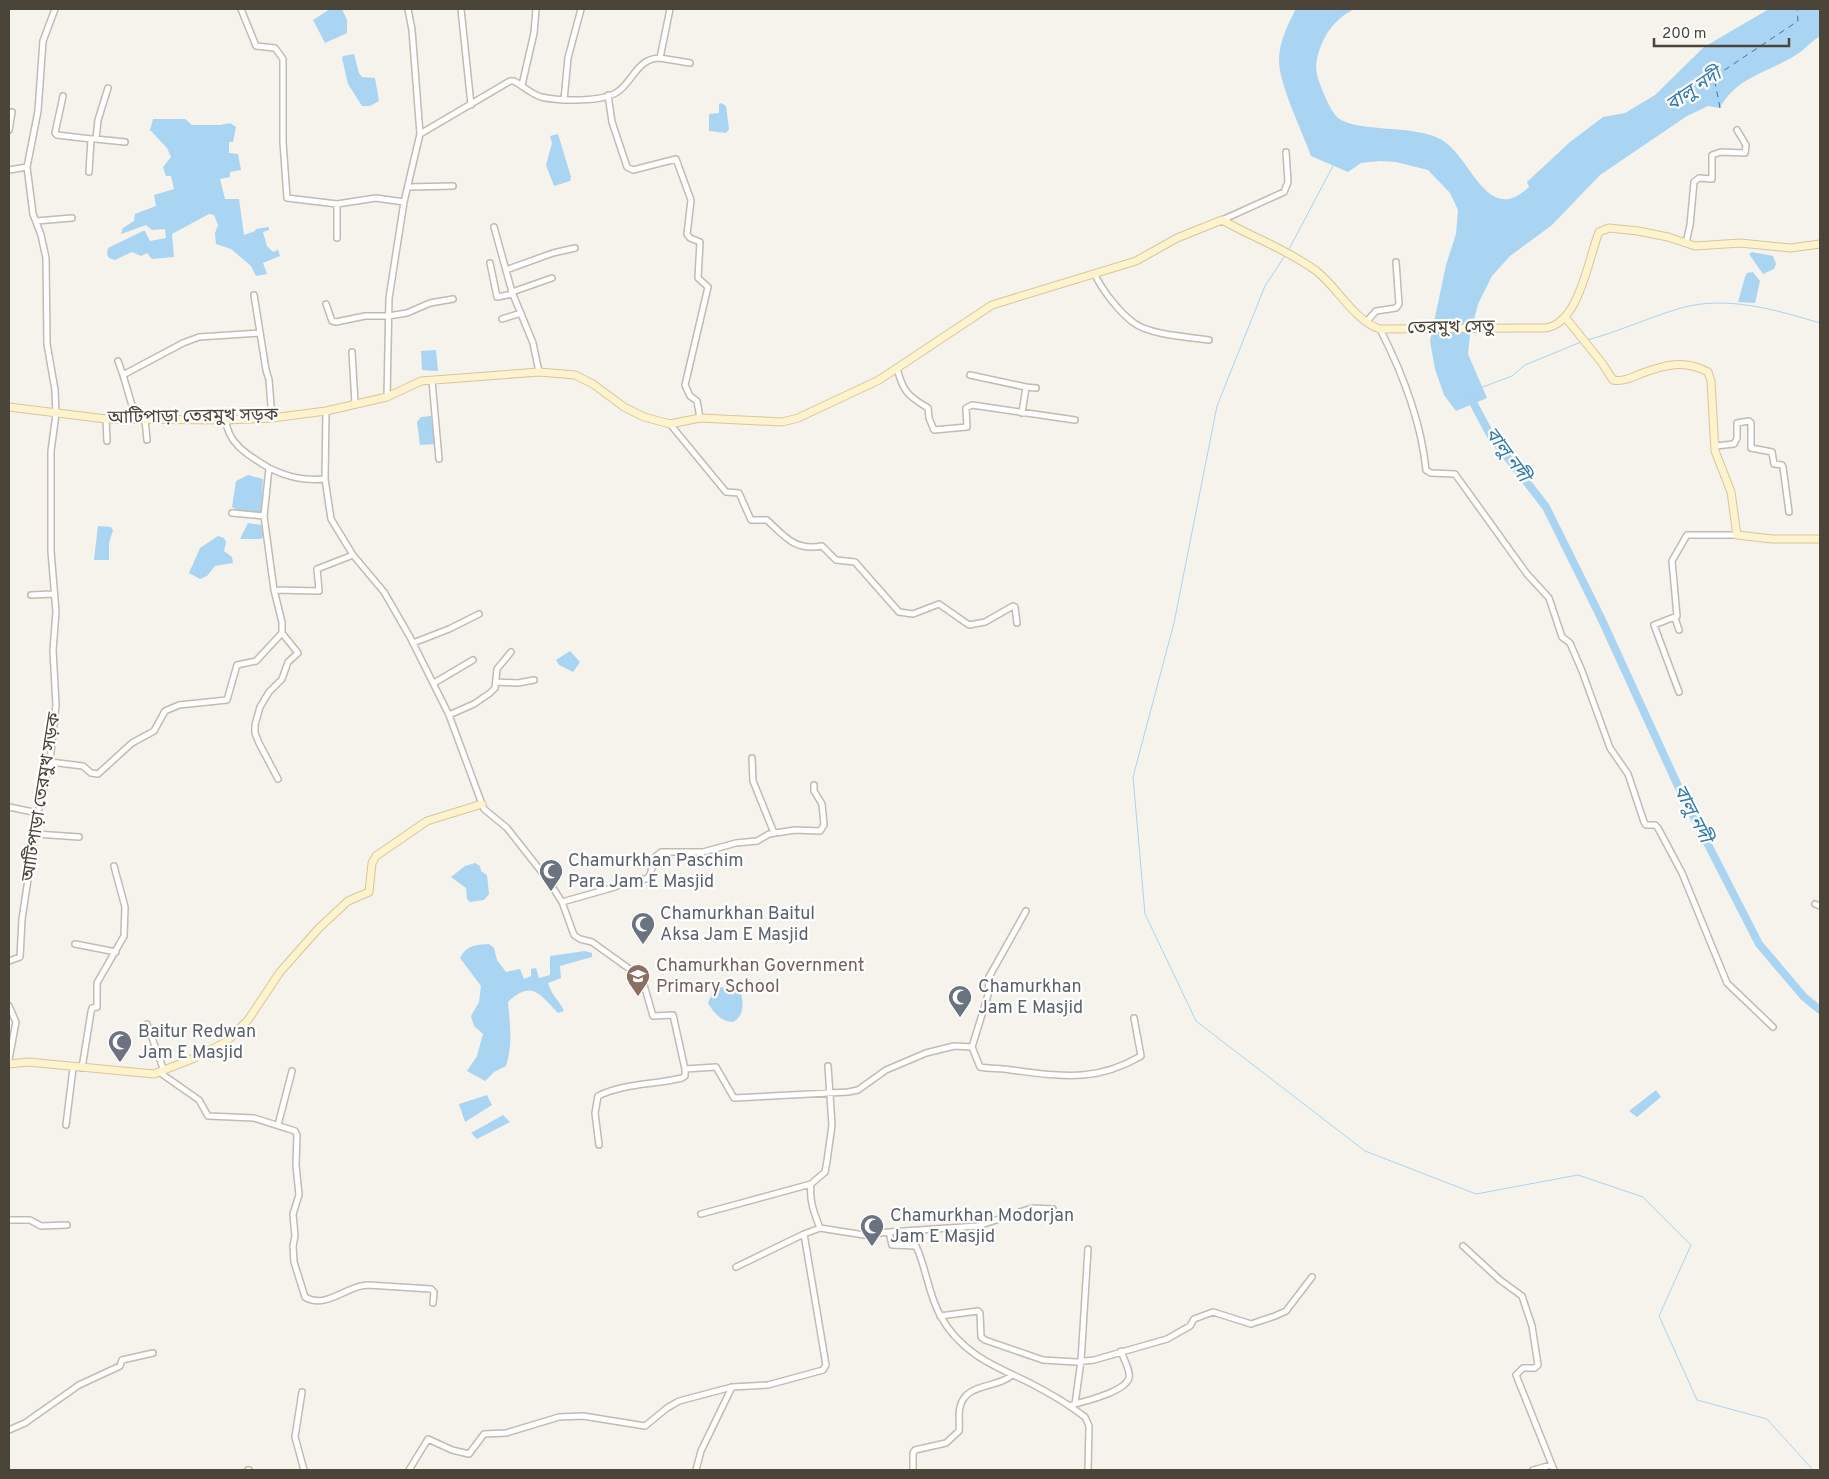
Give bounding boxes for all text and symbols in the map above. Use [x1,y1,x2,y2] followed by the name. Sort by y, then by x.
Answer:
[1654,15,1789,47] scale bar
[1662,25,1707,44] text: 200 m
[1661,60,1730,117] water label: বালু নদী
[1407,316,1495,340] street label: তেরমুখ সেতু
[106,404,279,430] street label: আটিপাড়া তেরমুখ সড়ক
[1479,422,1538,490] water label: বালু নদী
[17,710,67,884] street label: আটিপাড়া তেরমুখ সড়ক
[1667,781,1719,850] water label: বালু নদী
[568,850,744,894] place label: Chamurkhan Paschim Para Jam E Masjid
[538,858,564,892] mosque icon: Chamurkhan Paschim Para Jam E Masjid
[660,903,815,947] place label: Chamurkhan Baitul Aksa Jam E Masjid
[630,911,656,945] mosque icon: Chamurkhan Baitul Aksa Jam E Masjid
[656,955,865,999] place label: Chamurkhan Government Primary School
[625,963,651,997] school or university icon: Chamurkhan Government Primary School
[978,976,1083,1020] place label: Chamurkhan Jam E Masjid
[947,984,973,1018] mosque icon: Chamurkhan Jam E Masjid
[138,1021,256,1065] place label: Baitur Redwan Jam E Masjid
[107,1029,133,1063] mosque icon: Baitur Redwan Jam E Masjid
[890,1205,1074,1249] place label: Chamurkhan Modorjan Jam E Masjid
[859,1213,885,1247] mosque icon: Chamurkhan Modorjan Jam E Masjid

